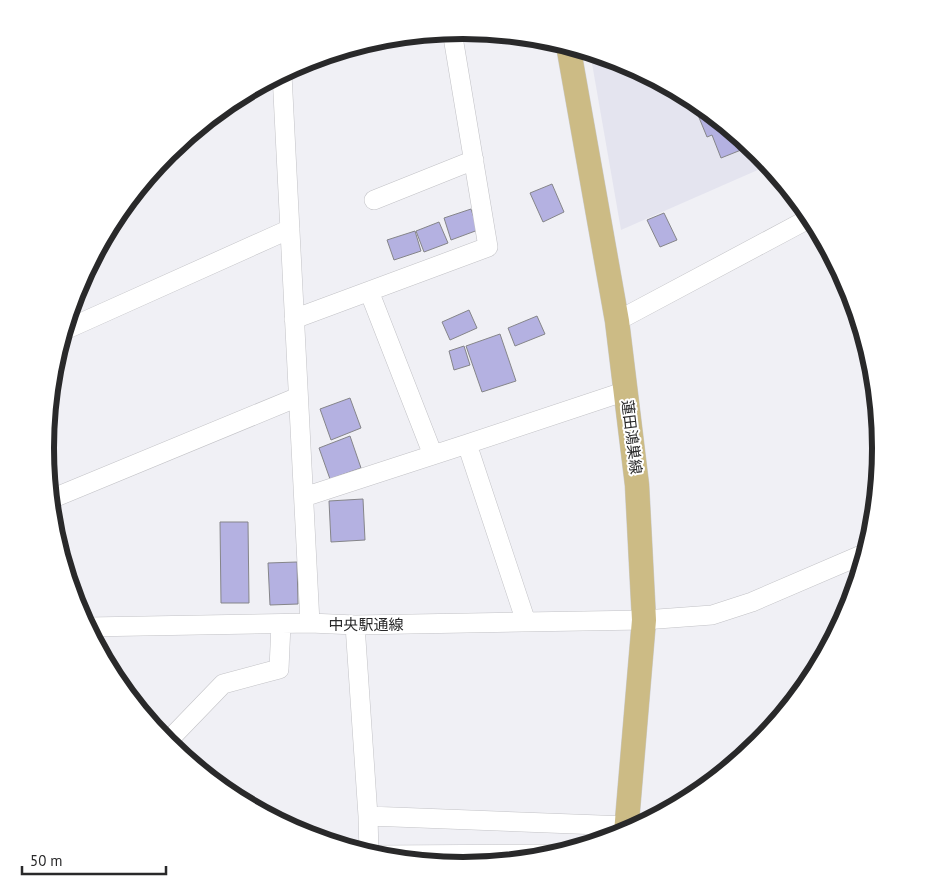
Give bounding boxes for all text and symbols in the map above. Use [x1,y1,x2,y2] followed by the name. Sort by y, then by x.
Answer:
[618,399,646,475] street label: 蓮田鴻巣線
[328,615,404,634] street label: 中央駅通線
[22,844,166,876] scale bar
[30,851,63,870] text: 50 m

